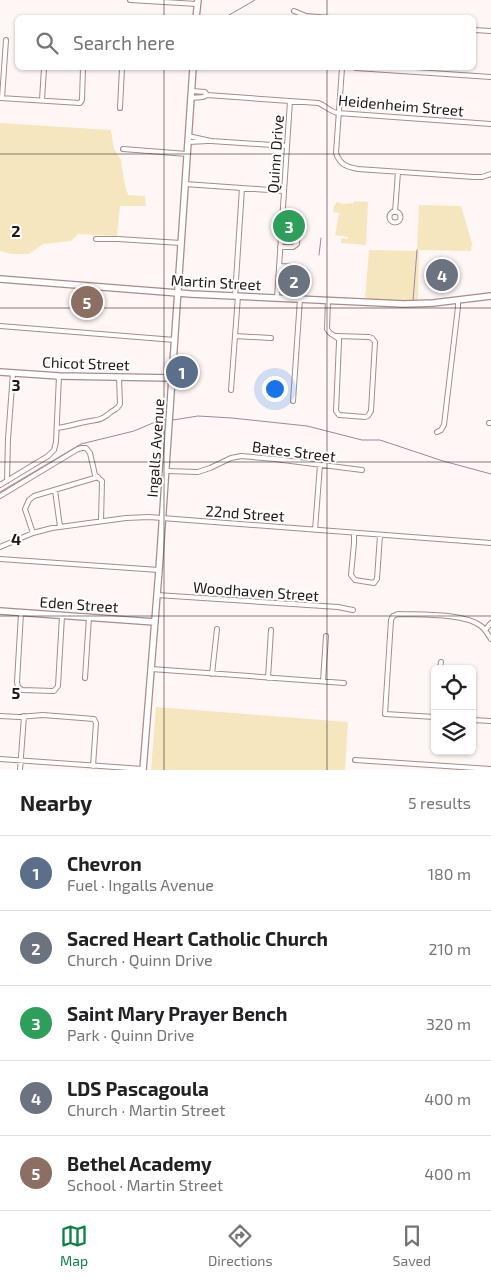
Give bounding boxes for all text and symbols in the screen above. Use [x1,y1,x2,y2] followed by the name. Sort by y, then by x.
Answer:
[15,15,476,70] search box
[33,29,61,57] icon: search
[73,31,175,54] text: Search here
[338,91,465,119] street label: Heidenheim Street
[263,114,288,194] street label: Quinn Drive
[273,207,305,245] pin: 3
[11,221,21,240] text: 2
[426,256,458,294] pin: 4
[278,262,310,300] pin: 2
[170,271,262,293] street label: Martin Street
[71,283,103,321] pin: 5
[42,352,130,374] street label: Chicot Street
[166,353,198,391] pin: 1
[11,375,21,394] text: 3
[262,376,288,402] your location
[143,398,167,498] street label: Ingalls Avenue
[251,437,337,465] street label: Bates Street
[205,501,285,525] street label: 22nd Street
[11,529,21,548] text: 4
[192,578,320,604] street label: Woodhaven Street
[39,592,119,616] street label: Eden Street
[431,665,476,755] map controls
[431,665,476,710] button: locate
[12,683,21,702] text: 5
[431,710,476,755] button: layers
[20,790,92,815] text: Nearby
[408,793,471,812] text: 5 results
[67,852,142,875] text: Chevron
[33,864,39,883] text: 1
[428,864,471,883] text: 180 m
[67,875,214,894] text: Fuel · Ingalls Avenue
[67,927,328,950] text: Sacred Heart Catholic Church
[31,939,41,958] text: 2
[428,939,471,958] text: 210 m
[67,950,213,969] text: Church · Quinn Drive
[67,1002,287,1025] text: Saint Mary Prayer Bench
[31,1014,41,1033] text: 3
[426,1014,471,1033] text: 320 m
[67,1025,194,1044] text: Park · Quinn Drive
[67,1077,209,1100] text: LDS Pascagoula
[31,1089,41,1108] text: 4
[424,1089,471,1108] text: 400 m
[67,1100,225,1119] text: Church · Martin Street
[67,1152,212,1175] text: Bethel Academy
[32,1164,40,1183] text: 5
[424,1164,471,1183] text: 400 m
[67,1175,223,1194] text: School · Martin Street
[60,1222,88,1269] tab: Map
[208,1222,273,1269] tab: Directions
[393,1222,431,1269] tab: Saved

